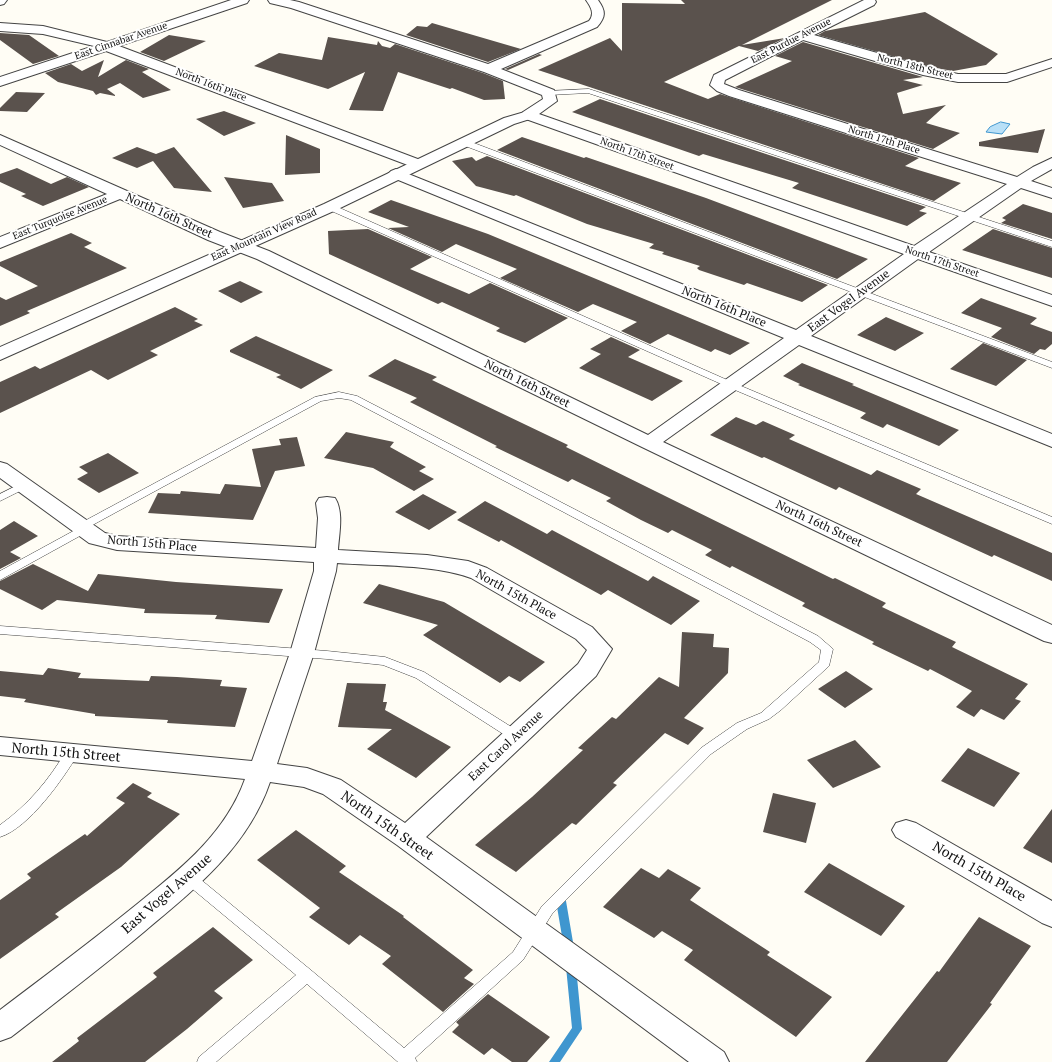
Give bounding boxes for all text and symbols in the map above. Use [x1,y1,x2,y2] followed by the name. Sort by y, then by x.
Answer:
[749,16,833,66] street label: East Purdue Avenue
[73,19,169,63] street label: East Cinnabar Avenue
[876,52,954,82] street label: North 18th Street
[174,66,248,104] street label: North 16th Place
[847,123,921,157] street label: North 17th Place
[598,135,676,173] street label: North 17th Street
[123,190,215,242] street label: North 16th Street
[11,194,109,242] street label: East Turquoise Avenue
[209,206,319,264] street label: East Mountain View Road
[903,244,981,280] street label: North 17th Street
[805,267,893,335] street label: East Vogel Avenue
[680,283,768,331] street label: North 16th Place
[482,357,572,411] street label: North 16th Street
[774,498,864,550] street label: North 16th Street
[107,533,197,555] street label: North 15th Place
[473,567,559,623] street label: North 15th Place
[466,708,546,784] street label: East Carol Avenue
[11,740,121,766] street label: North 15th Street
[337,788,437,864] street label: North 15th Street
[929,839,1029,905] street label: North 15th Place
[119,850,215,938] street label: East Vogel Avenue

